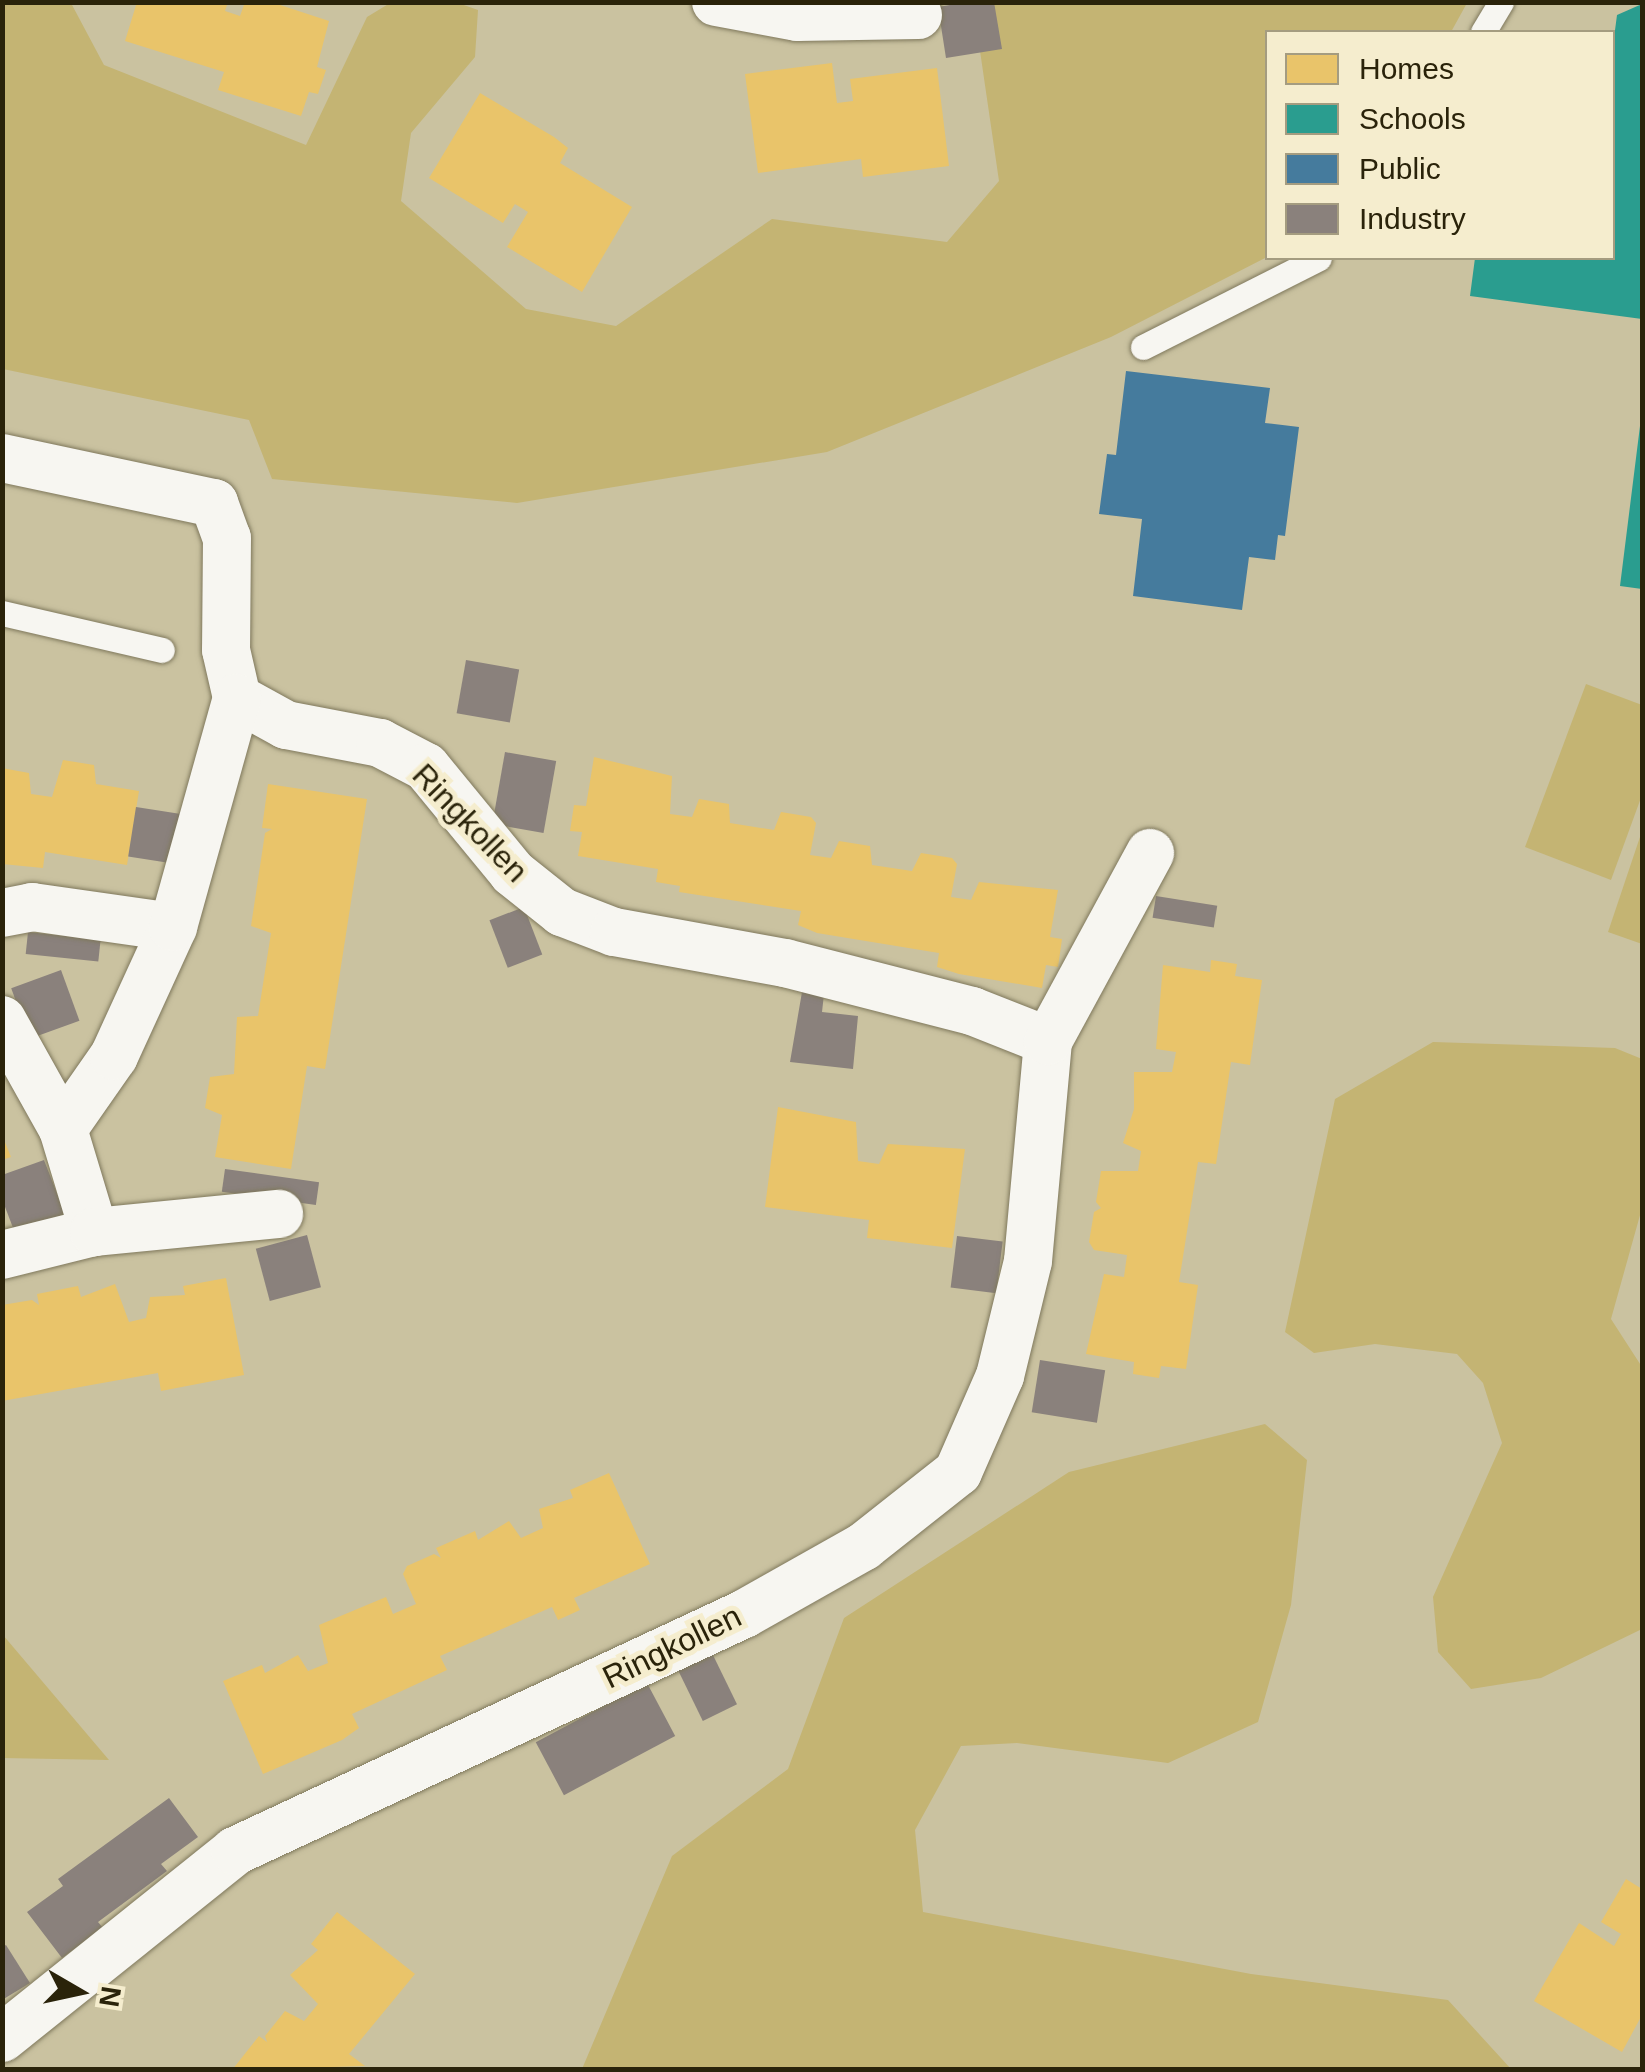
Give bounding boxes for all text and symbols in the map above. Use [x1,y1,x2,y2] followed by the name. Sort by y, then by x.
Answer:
[1265,30,1615,260] legend
[1359,52,1454,85] text: Homes
[1359,102,1466,135] text: Schools
[1359,152,1441,185] text: Public
[1359,202,1466,235] text: Industry
[404,756,536,890] street label: Ringkollen
[596,1597,748,1697] street label: Ringkollen
[30,1942,130,2042] north arrow
[93,1984,127,2009] text: N

